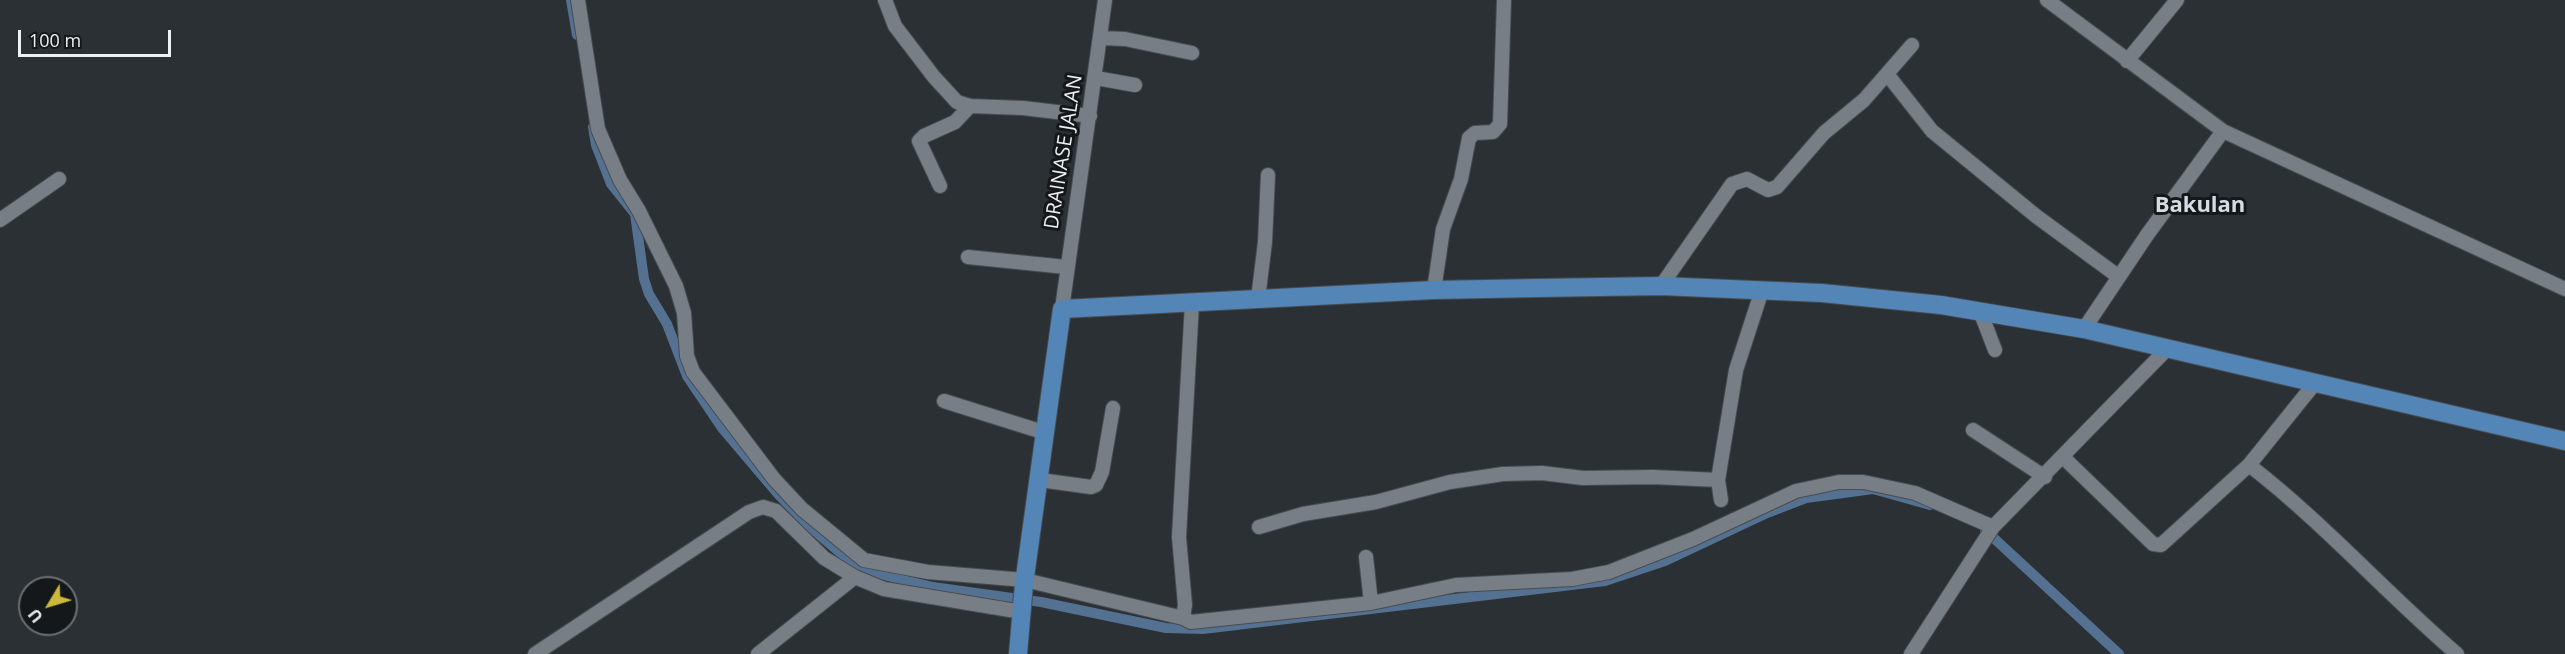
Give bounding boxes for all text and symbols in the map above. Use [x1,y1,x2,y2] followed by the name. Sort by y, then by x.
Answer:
[21,18,174,56] scale bar
[29,28,81,52] text: 100 m
[1040,73,1088,231] street label: DRAINASE JALAN
[2155,193,2245,219] district label: Bakulan
[18,576,78,636] north arrow
[23,604,48,627] text: U

